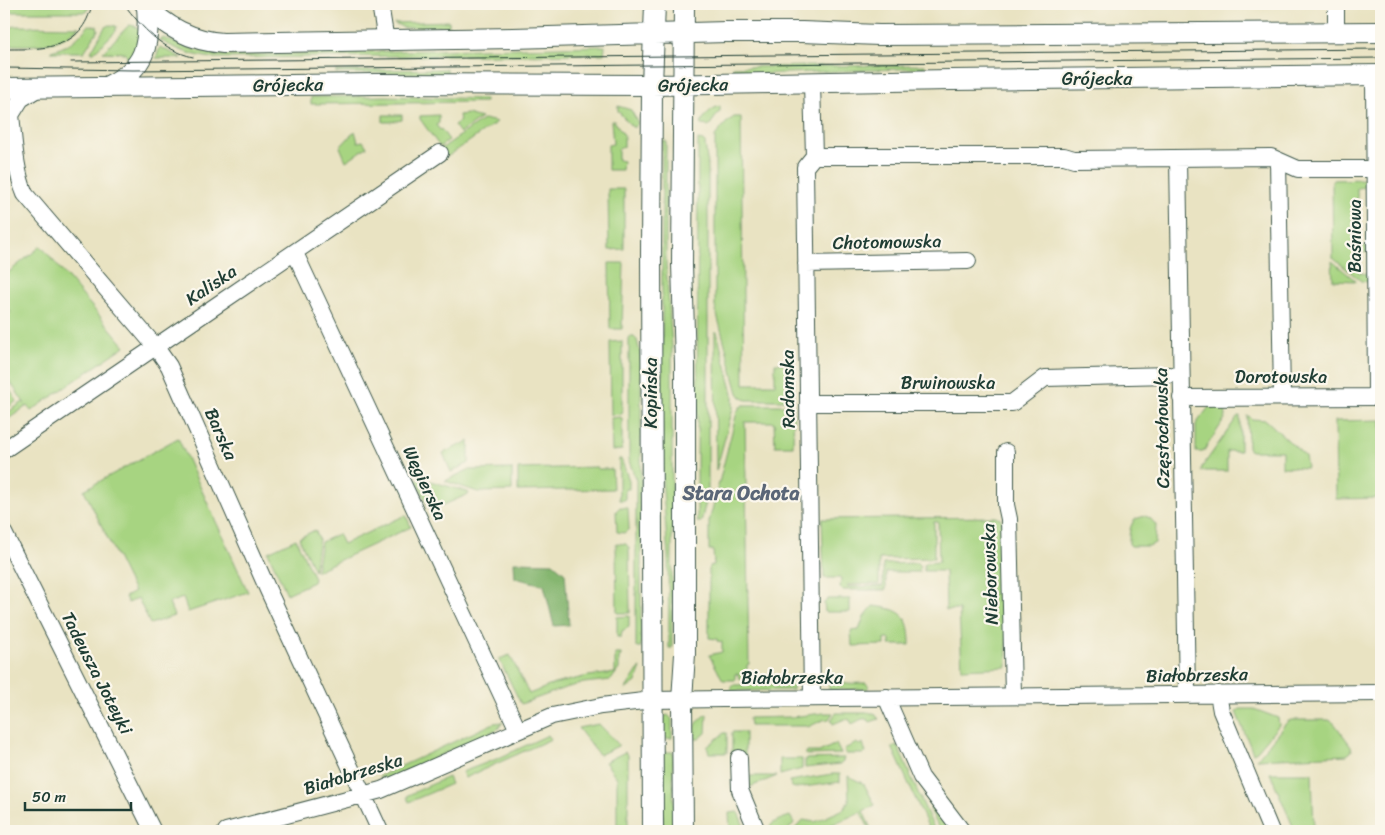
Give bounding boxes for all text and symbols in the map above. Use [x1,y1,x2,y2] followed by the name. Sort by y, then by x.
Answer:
[1062,63,1133,95] street label: Grójecka
[253,68,324,102] street label: Grójecka
[658,68,729,102] street label: Grójecka
[1339,199,1371,273] street label: Baśniowa
[832,225,942,259] street label: Chotomowska
[178,256,244,314] street label: Kaliska
[771,350,805,428] street label: Radomska
[635,357,667,429] street label: Kopińska
[1235,361,1327,393] street label: Dorotowska
[901,367,995,399] street label: Brwinowska
[1145,367,1179,489] street label: Częstochowska
[195,403,247,466] street label: Barska
[394,440,456,526] street label: Węgierska
[682,476,799,511] district label: Stara Ochota
[972,522,1008,625] street label: Nieborowska
[52,606,142,741] street label: Tadeusza Joteyki
[1146,658,1249,692] street label: Białobrzeska
[741,662,844,694] street label: Białobrzeska
[299,743,407,804] street label: Białobrzeska
[25,780,131,812] scale bar
[32,784,67,810] text: 50 m

